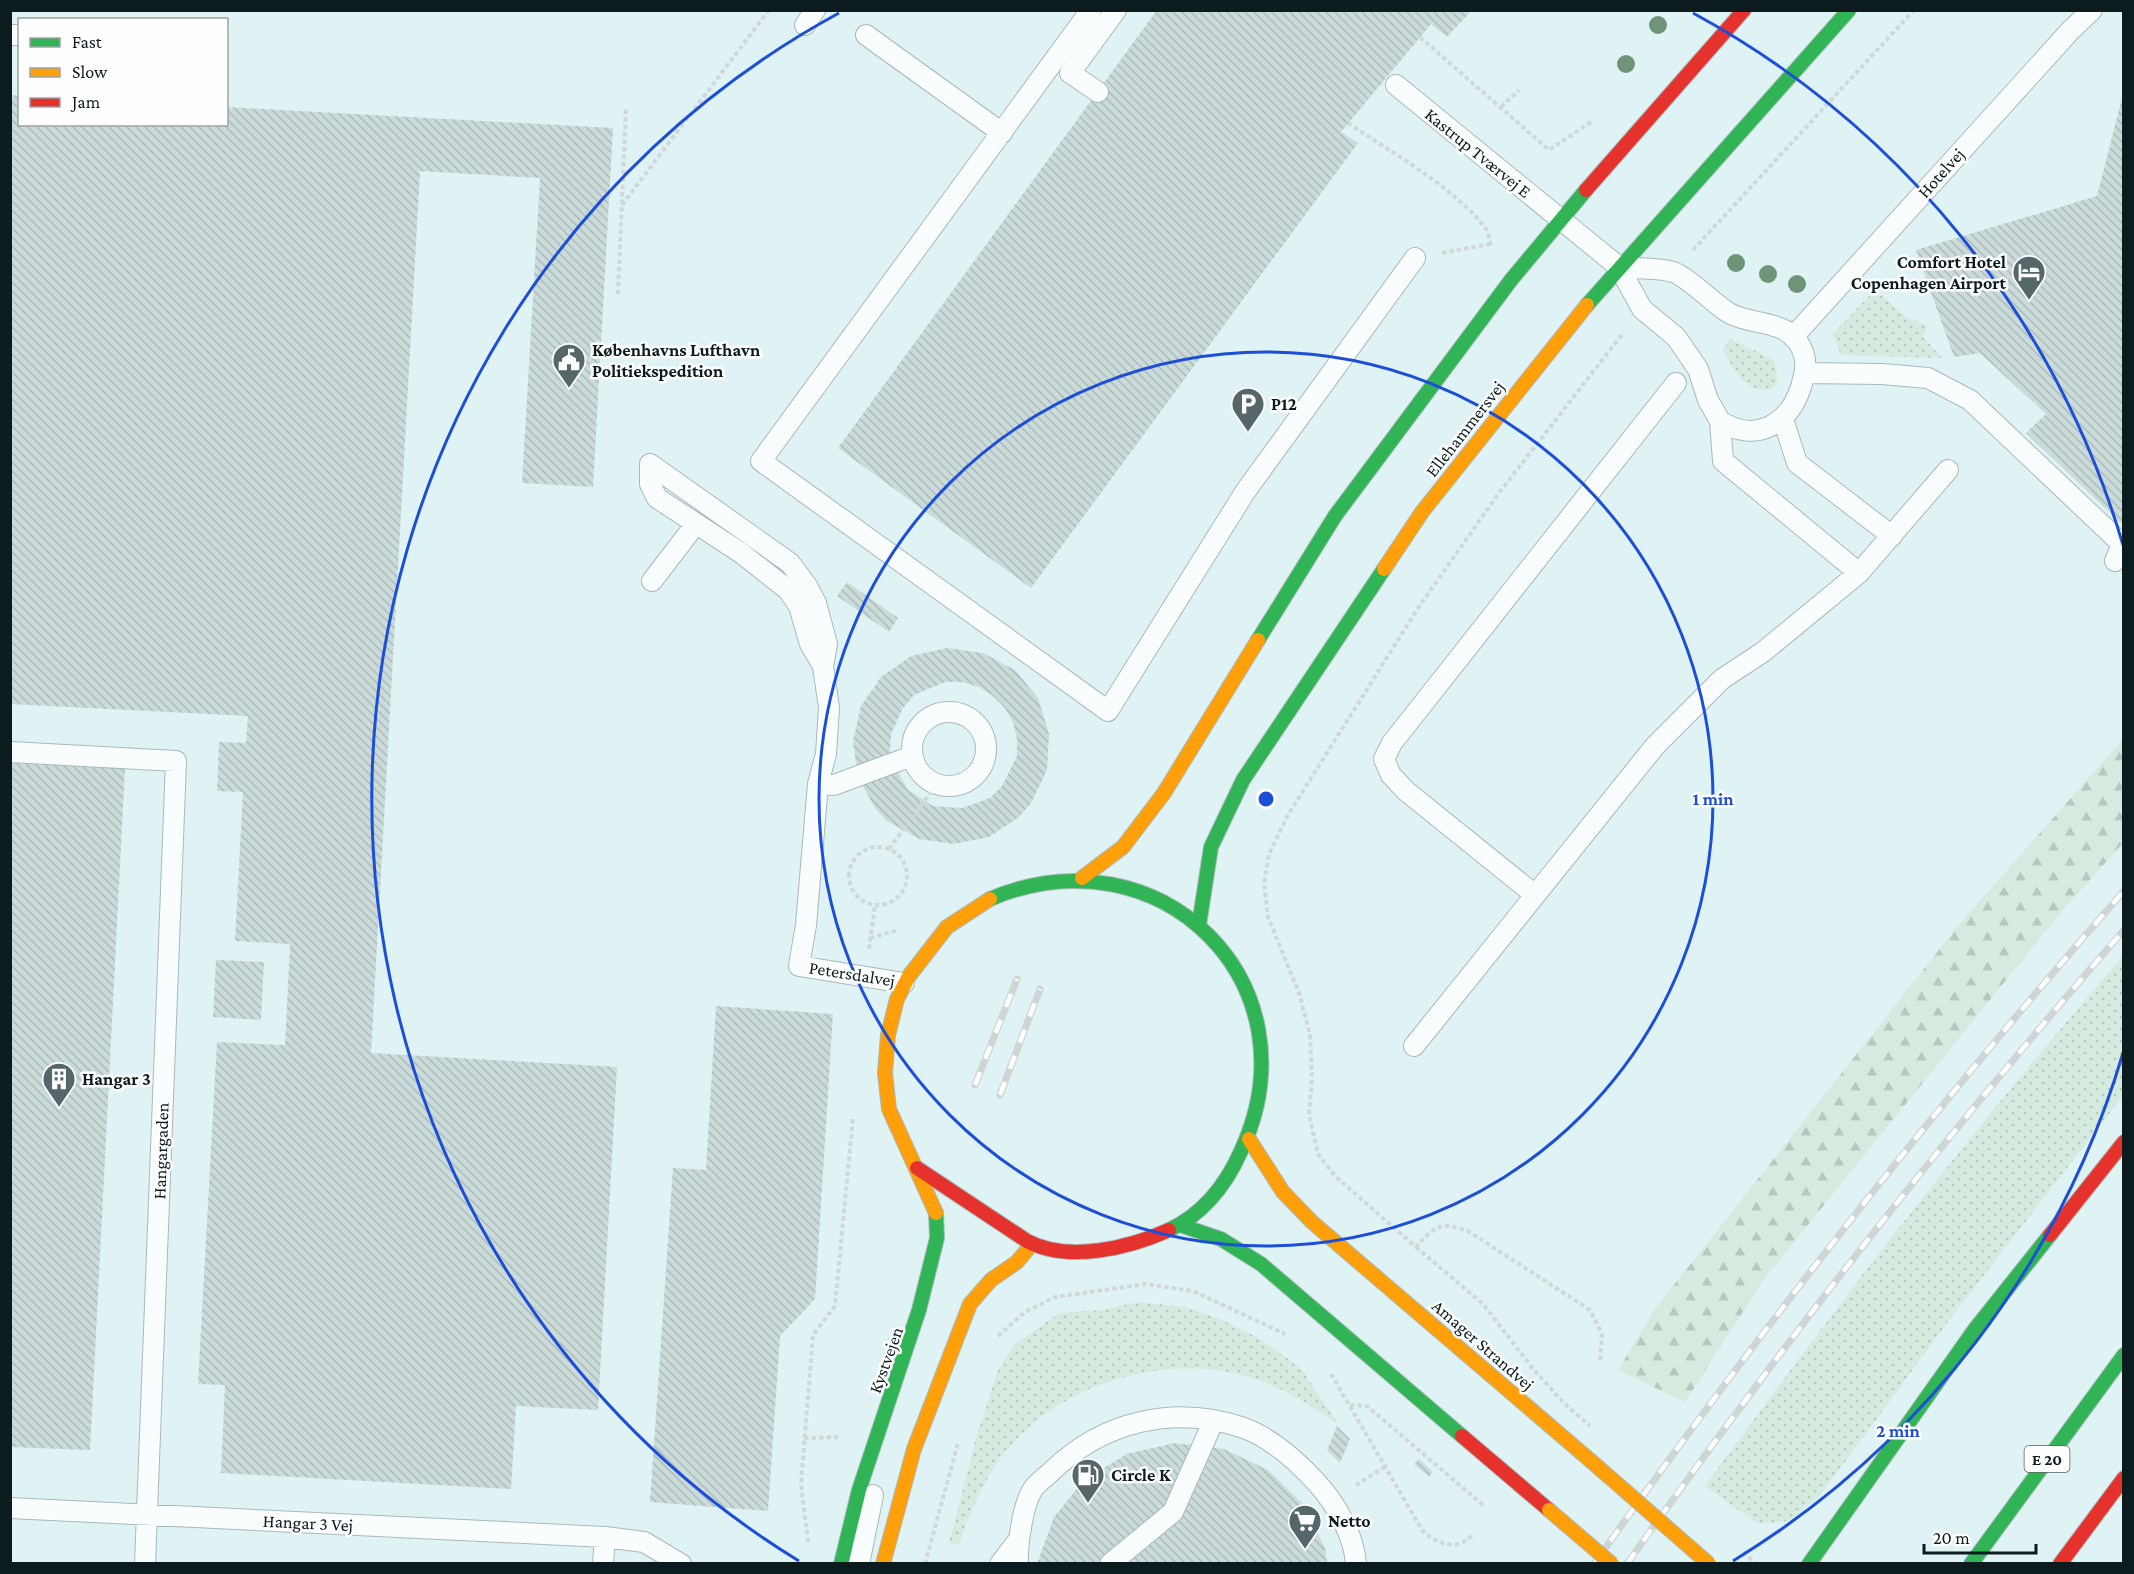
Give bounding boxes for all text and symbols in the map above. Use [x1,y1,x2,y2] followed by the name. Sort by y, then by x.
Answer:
[18,18,228,126] legend
[72,32,103,52] text: Fast
[72,62,108,82] text: Slow
[70,92,101,112] text: Jam
[1420,104,1535,203] street label: Kastrup Tværvej E
[1914,144,1969,203] street label: Hotelvej
[1851,252,2007,293] place label: Comfort Hotel Copenhagen Airport
[2011,254,2047,301] hotel icon: Comfort Hotel Copenhagen Airport
[592,340,761,381] place label: Københavns Lufthavn Politiekspedition
[551,342,587,389] public building icon: Københavns Lufthavn Politiekspedition
[1421,377,1509,481] street label: Ellehammersvej
[1230,386,1266,433] parking icon: P12
[1271,394,1297,414] place label: P12
[1256,789,1276,809] centre of rings
[1693,789,1734,809] text: 1 min
[807,957,896,992] street label: Petersdalvej
[41,1061,77,1108] building icon: Hangar 3
[82,1069,151,1089] place label: Hangar 3
[149,1102,173,1200] street label: Hangargaden
[1428,1296,1538,1395] street label: Amager Strandvej
[865,1324,908,1396] street label: Kystvejen
[1876,1421,1920,1441] text: 2 min
[2024,1446,2070,1472] road number: E 20
[1070,1457,1106,1504] fuel station icon: Circle K
[1111,1465,1171,1485] place label: Circle K
[1287,1503,1323,1550] supermarket icon: Netto
[262,1511,354,1536] street label: Hangar 3 Vej
[1328,1511,1371,1531] place label: Netto
[1924,1517,2036,1555] scale bar
[1933,1528,1970,1548] text: 20 m

